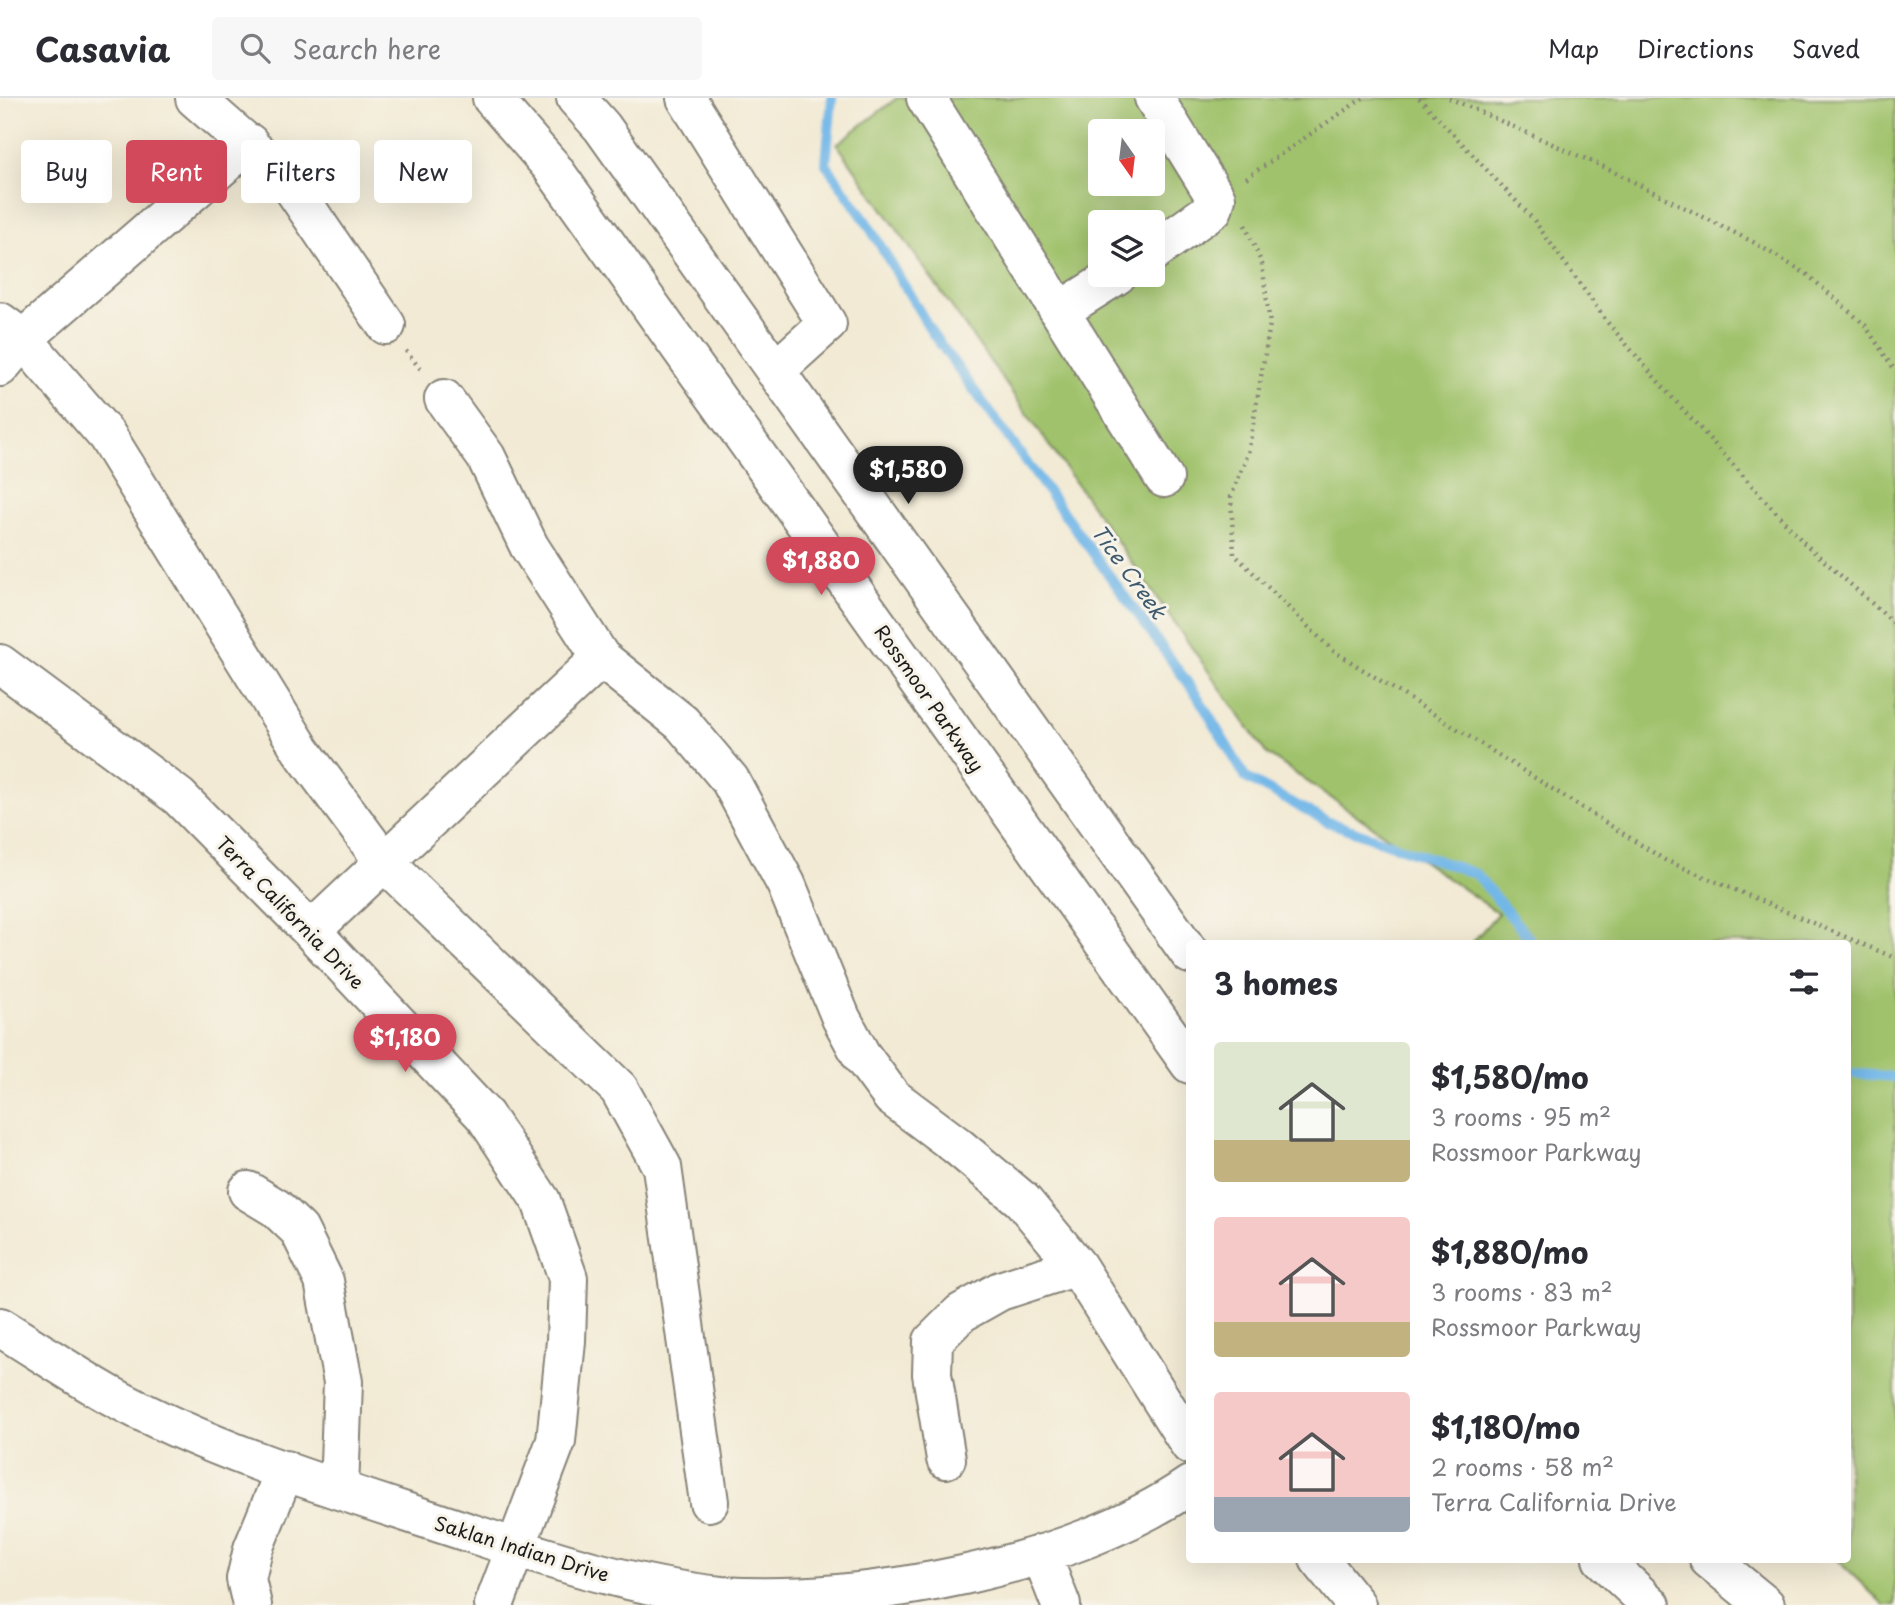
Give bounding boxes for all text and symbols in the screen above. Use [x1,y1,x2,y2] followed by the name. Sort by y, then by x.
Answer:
[212,17,702,80] search box
[35,23,170,73] text: Casavia
[236,29,274,67] icon: search
[292,29,441,68] text: Search here
[1548,30,1599,66] text: Map
[1637,30,1754,66] text: Directions
[1792,30,1860,66] text: Saved
[1088,119,1166,196] north arrow
[1088,119,1165,287] map controls
[21,140,112,203] chip: Buy
[126,140,227,203] chip: Rent
[241,140,360,203] chip: Filters
[374,140,472,203] chip: New
[1088,210,1165,287] button: layers
[851,446,965,506] pin: $1,580
[869,451,947,486] text: $1,580
[1085,517,1176,626] water label: Tice Creek
[764,538,878,597] pin: $1,880
[782,542,860,577] text: $1,880
[869,619,991,777] street label: Rossmoor Parkway
[210,829,372,995] street label: Terra California Drive
[1214,960,1338,1005] text: 3 homes
[1785,963,1823,1001] icon: filters
[348,1014,462,1074] pin: $1,180
[369,1019,441,1054] text: $1,180
[1431,1054,1589,1099] text: $1,580/mo
[1270,1070,1354,1154] icon: home
[1431,1099,1611,1134] text: 3 rooms · 95 m²
[1431,1134,1642,1169] text: Rossmoor Parkway
[1431,1229,1588,1274] text: $1,880/mo
[1270,1245,1354,1329] icon: home
[1431,1274,1613,1309] text: 3 rooms · 83 m²
[1431,1309,1642,1344] text: Rossmoor Parkway
[1431,1404,1580,1449] text: $1,180/mo
[1270,1420,1354,1504] icon: home
[1431,1449,1614,1484] text: 2 rooms · 58 m²
[1431,1484,1677,1519] text: Terra California Drive
[431,1508,613,1588] street label: Saklan Indian Drive

